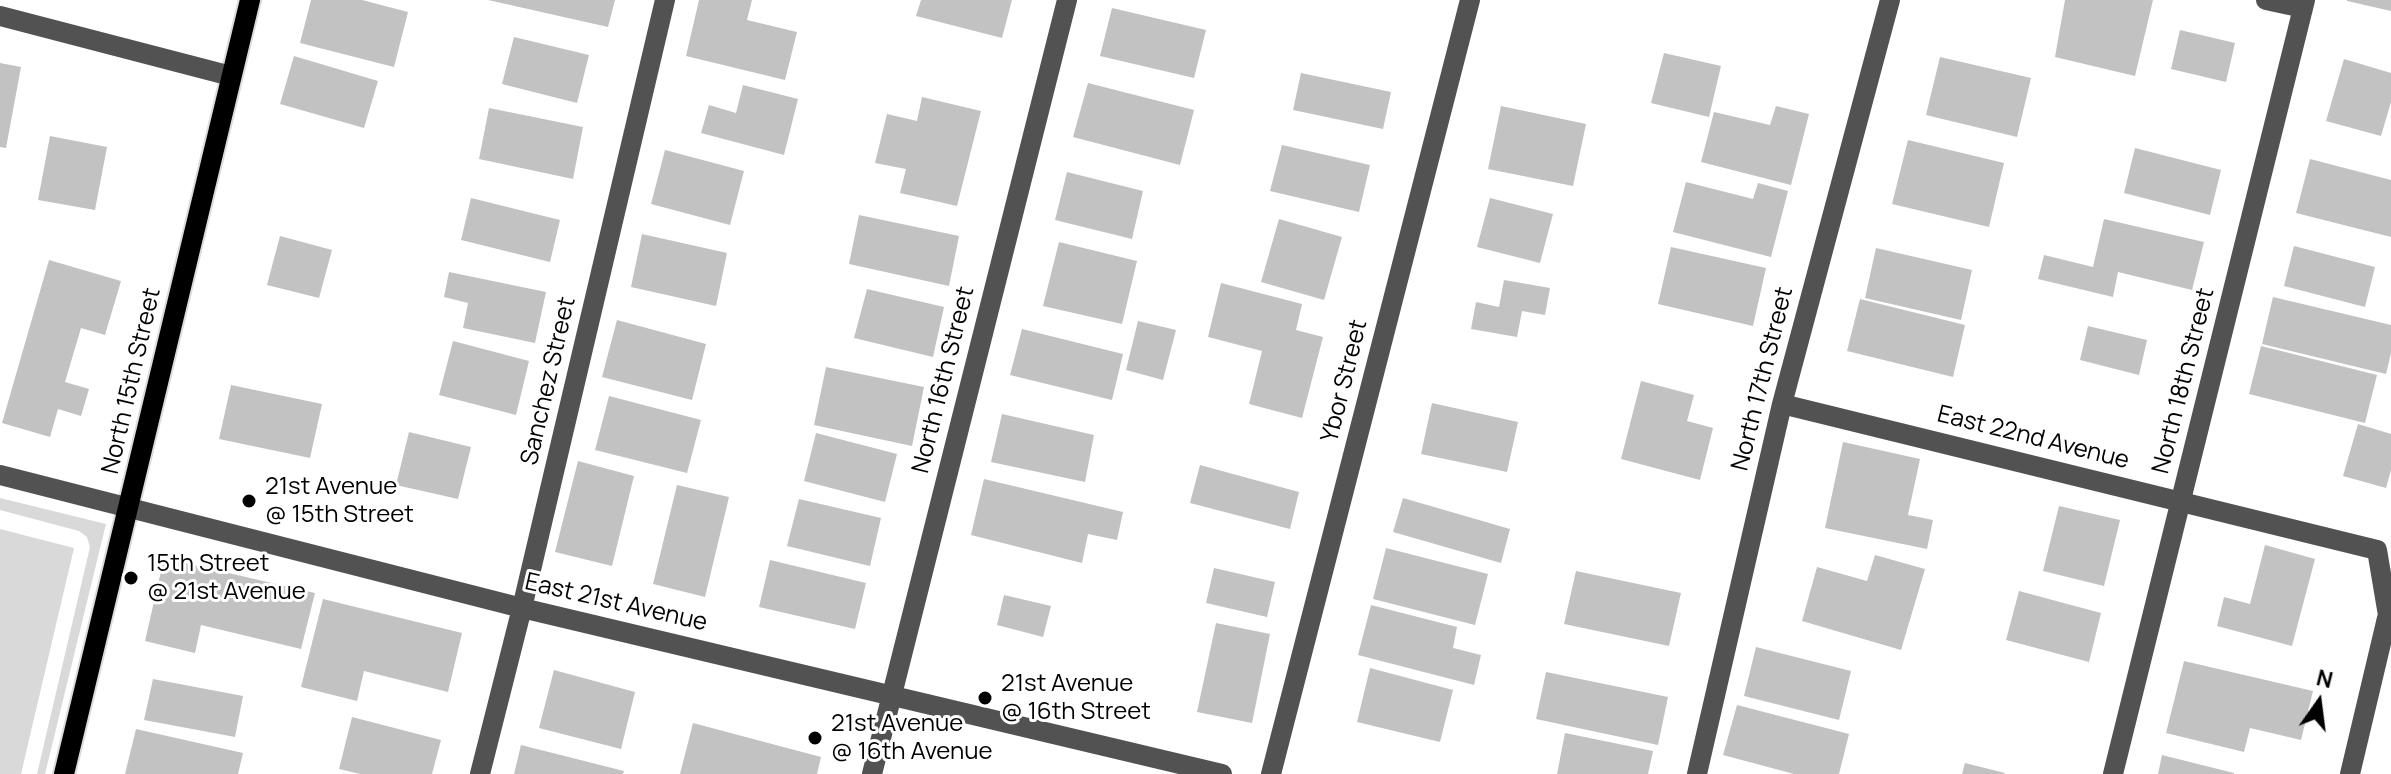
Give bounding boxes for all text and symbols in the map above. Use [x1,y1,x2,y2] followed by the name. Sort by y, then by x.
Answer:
[907,284,981,476] street label: North 16th Street
[1726,284,1800,474] street label: North 17th Street
[97,285,167,477] street label: North 15th Street
[2147,285,2221,477] street label: North 18th Street
[516,294,582,468] street label: Sanchez Street
[1316,317,1374,445] street label: Ybor Street
[1934,400,2132,476] street label: East 22nd Avenue
[265,473,414,529] place label: 21st Avenue @ 15th Street
[240,492,258,510] marker: 21st Avenue @ 15th Street
[147,550,306,606] place label: 15th Street @ 21st Avenue
[522,568,710,638] street label: East 21st Avenue
[122,569,140,587] marker: 15th Street @ 21st Avenue
[2279,662,2359,742] north arrow
[2314,662,2336,695] text: N
[1001,670,1151,726] place label: 21st Avenue @ 16th Street
[976,689,994,707] marker: 21st Avenue @ 16th Street
[831,710,993,766] place label: 21st Avenue @ 16th Avenue
[806,729,824,747] marker: 21st Avenue @ 16th Avenue

